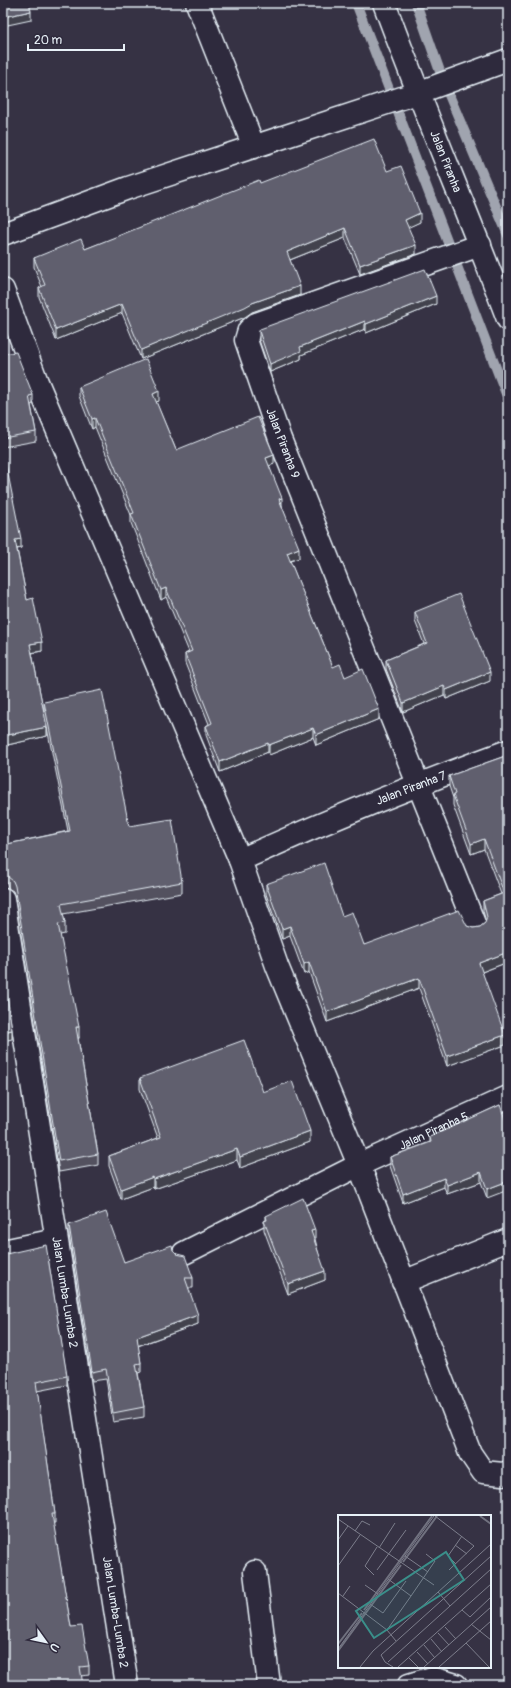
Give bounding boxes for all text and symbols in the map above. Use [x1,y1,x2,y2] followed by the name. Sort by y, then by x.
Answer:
[28,26,124,52] scale bar
[34,33,63,48] text: 20 m
[426,129,465,195] street label: Jalan Piranha
[262,406,303,480] street label: Jalan Piranha 9
[374,768,449,809] street label: Jalan Piranha 7
[397,1109,471,1154] street label: Jalan Piranha 5
[48,1235,81,1349] street label: Jalan Lumba-Lumba 2
[338,1515,491,1668] inset map
[99,1556,131,1669] street label: Jalan Lumba-Lumba 2
[26,1622,66,1662] north arrow
[47,1641,61,1654] text: U

